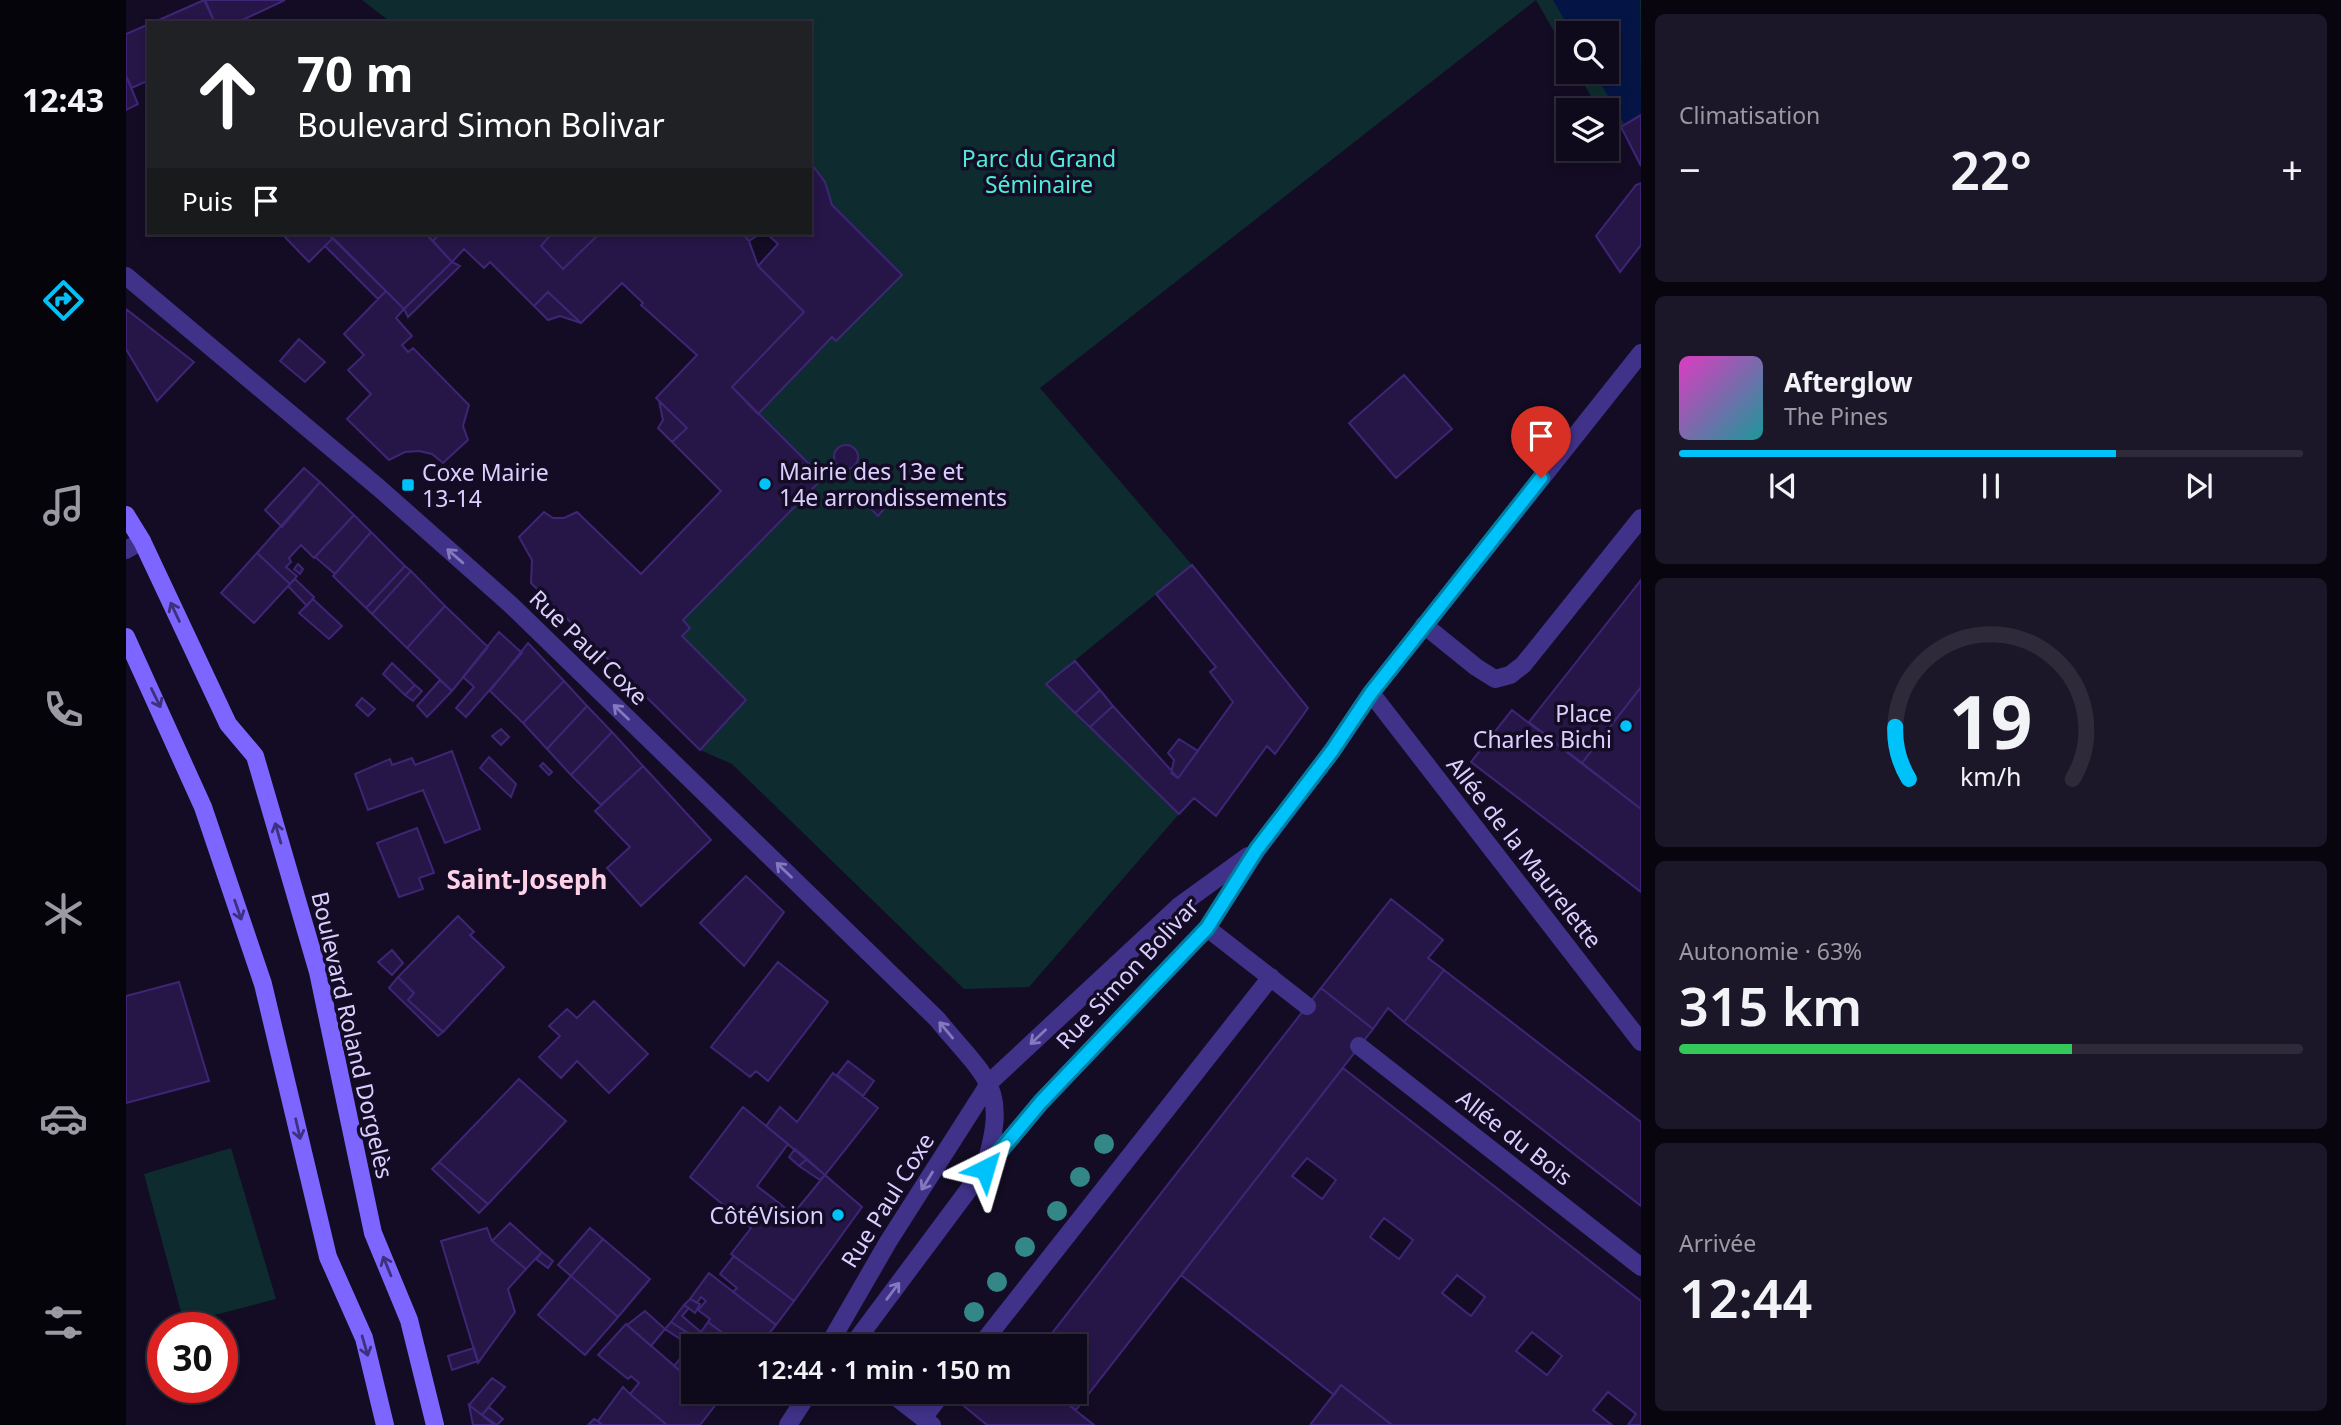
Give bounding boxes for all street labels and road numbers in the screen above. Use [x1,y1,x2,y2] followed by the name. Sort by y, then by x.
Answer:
[523,582,655,712] street label: Rue Paul Coxe
[1440,750,1610,954] street label: Allée de la Maurelette
[304,888,402,1182] street label: Boulevard Roland Dorgelès
[1048,890,1206,1056] street label: Rue Simon Bolivar
[1451,1082,1579,1192] street label: Allée du Bois
[833,1127,941,1273] street label: Rue Paul Coxe

